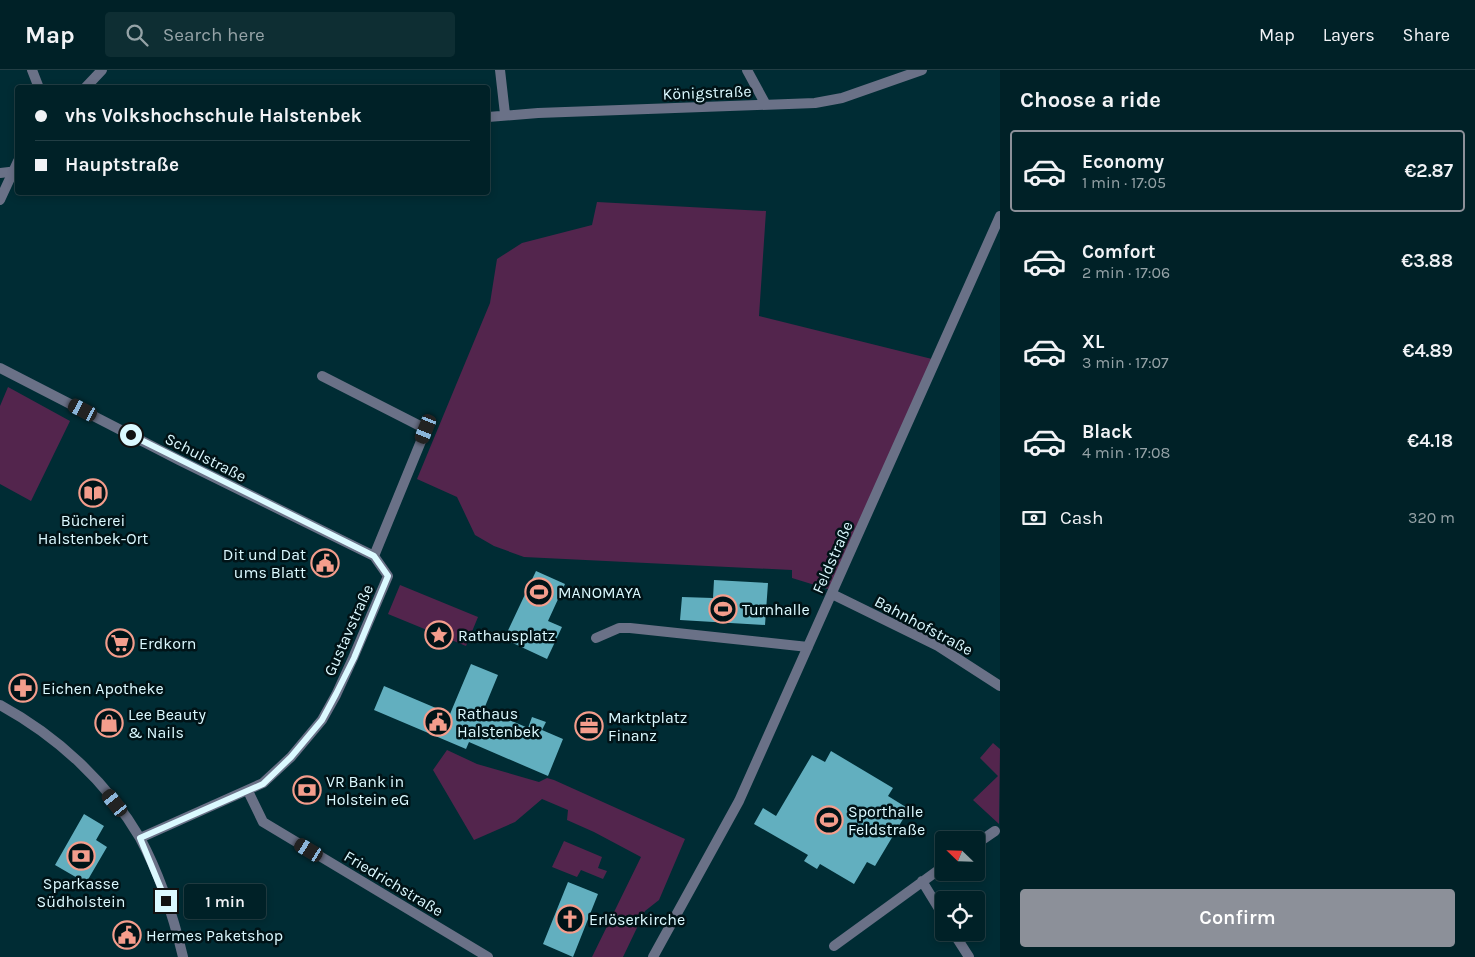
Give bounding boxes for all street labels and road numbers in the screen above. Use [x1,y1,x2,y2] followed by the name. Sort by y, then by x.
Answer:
[662,81,752,104] street label: Königstraße
[162,429,250,486] street label: Schulstraße
[808,518,857,596] street label: Feldstraße
[320,581,377,679] street label: Gustavstraße
[871,592,976,659] street label: Bahnhofstraße
[341,846,447,920] street label: Friedrichstraße

